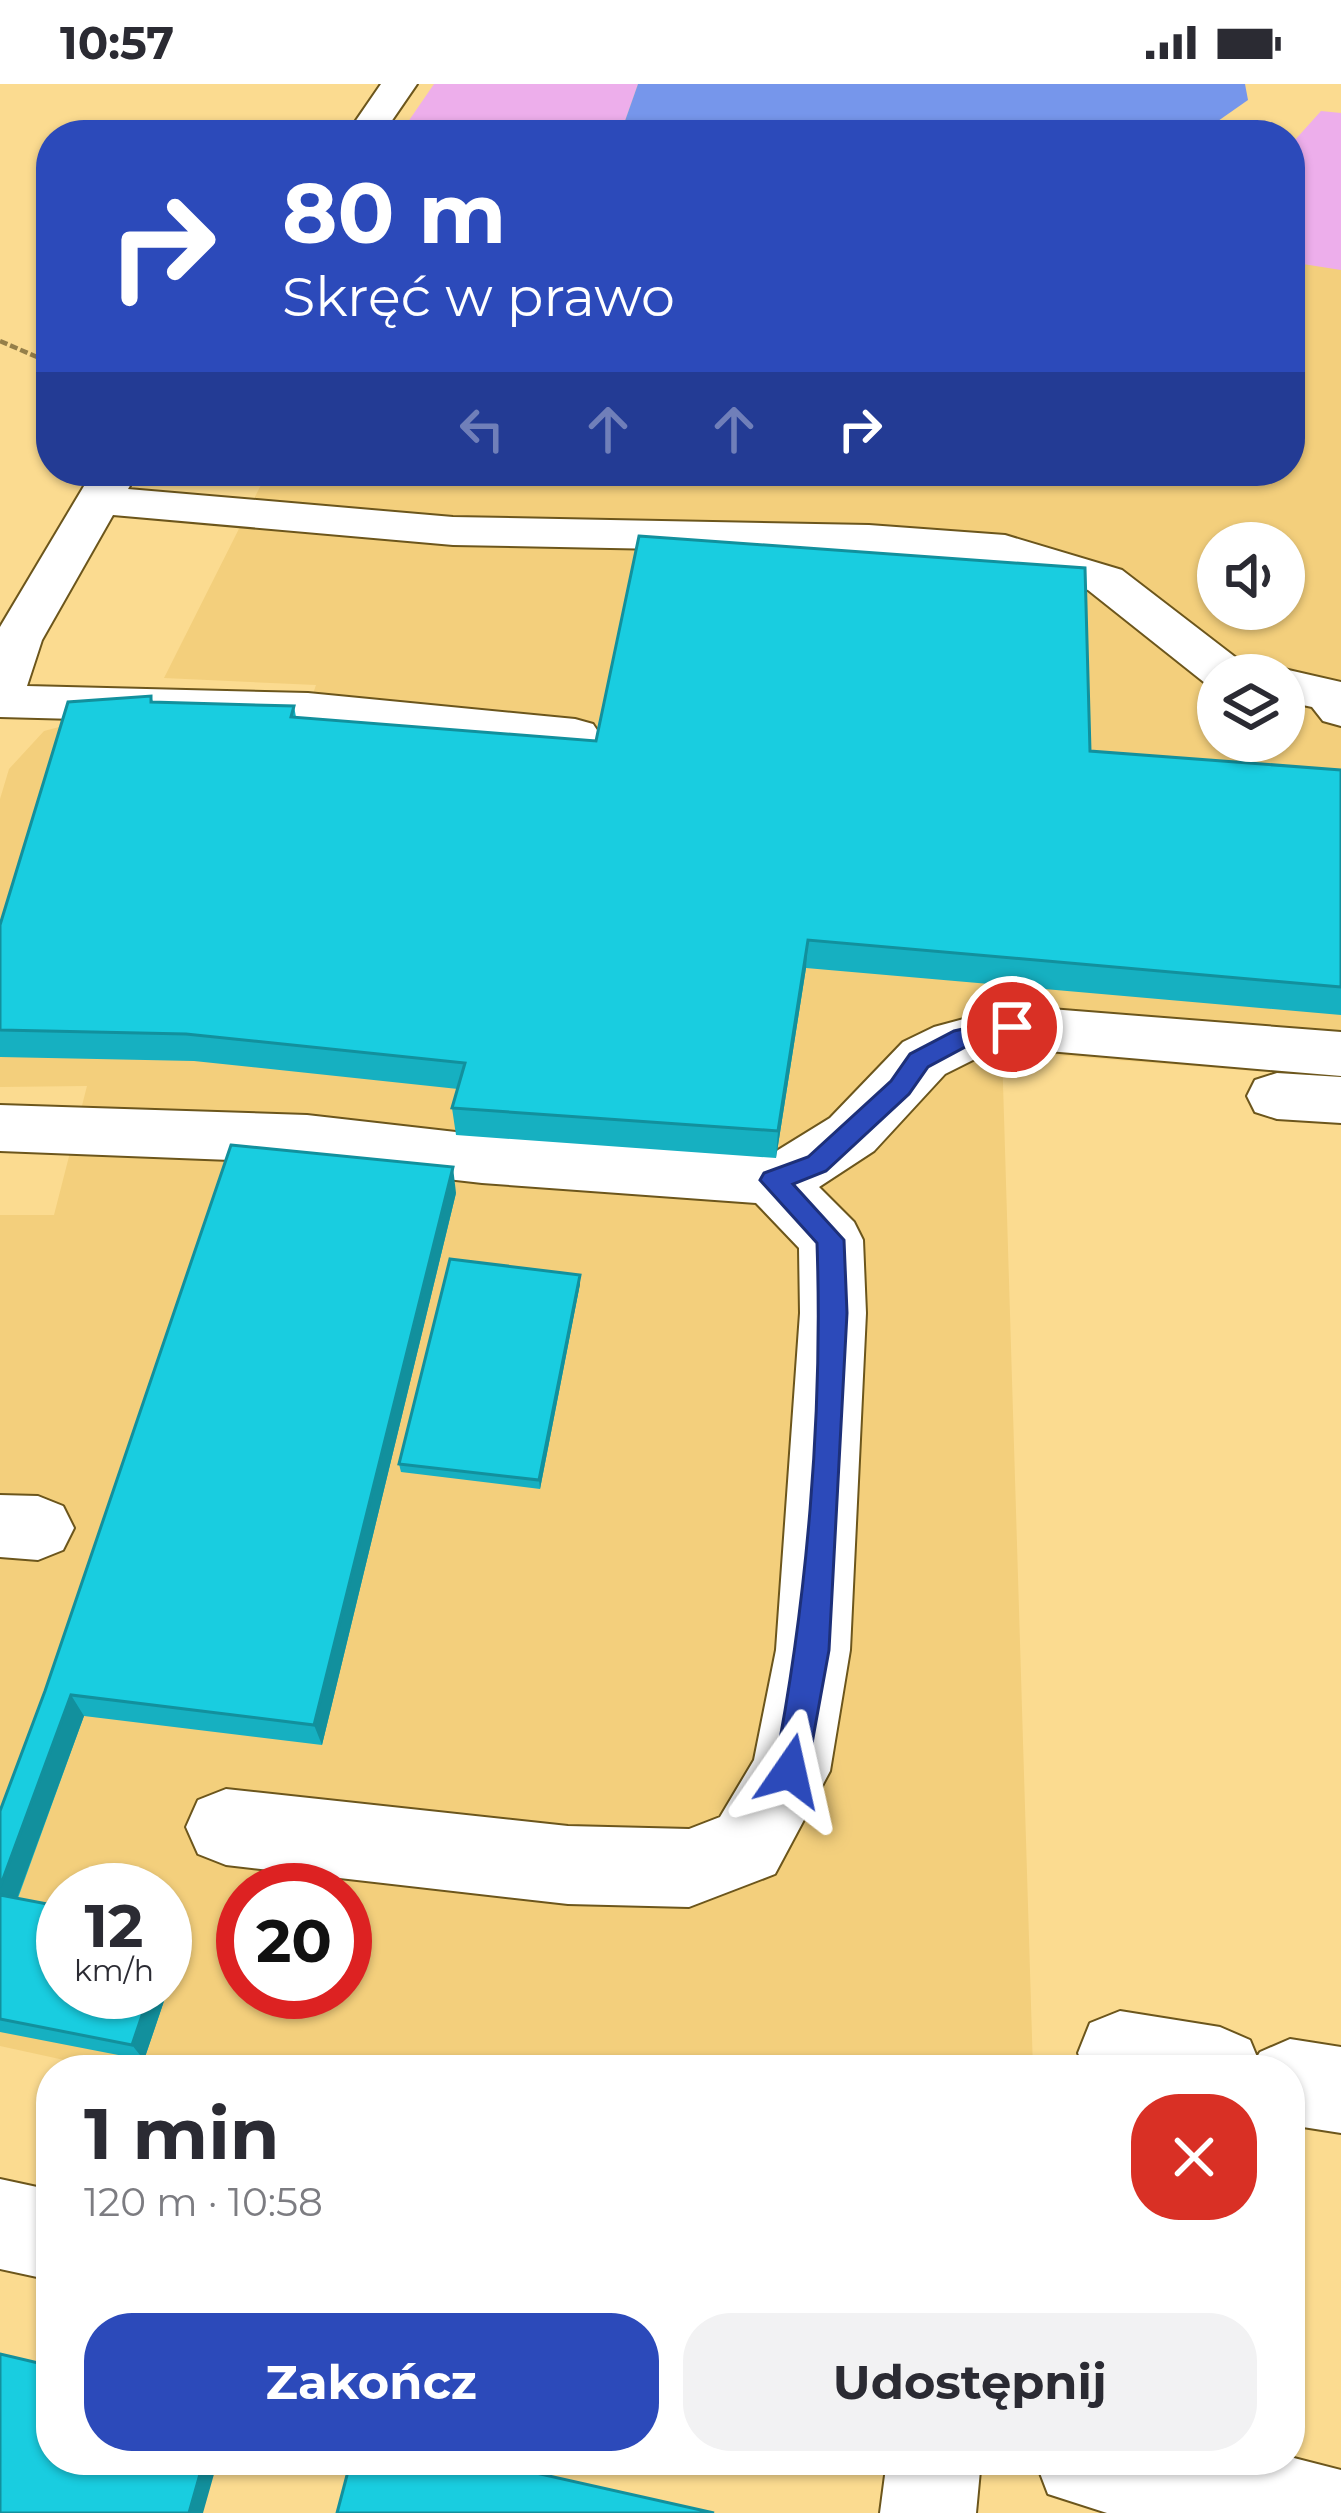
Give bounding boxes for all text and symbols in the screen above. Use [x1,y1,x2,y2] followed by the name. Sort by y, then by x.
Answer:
[60,15,174,70] text: 10:57
[282,162,506,264] text: 80 m
[84,168,240,324] icon: right
[282,264,675,330] text: Skręć w prawo
[449,396,515,462] icon: left
[575,396,641,462] icon: ahead
[701,396,767,462] icon: ahead
[827,396,893,462] icon: right
[1197,522,1305,762] map controls
[1197,522,1305,630] button: sound
[1197,654,1305,762] button: layers
[961,976,1063,1078] pin
[979,994,1045,1060] icon: arrive
[727,1708,853,1834] position arrow
[216,1863,372,2019] speed limit sign: 20
[85,1889,143,1962] text: 12
[74,1952,154,1989] text: km/h
[84,2089,280,2177] text: 1 min
[1131,2094,1257,2220] button: close
[84,2178,323,2226] text: 120 m · 10:58
[84,2313,659,2451] button: Zakończ
[683,2313,1257,2451] button: Udostępnij

